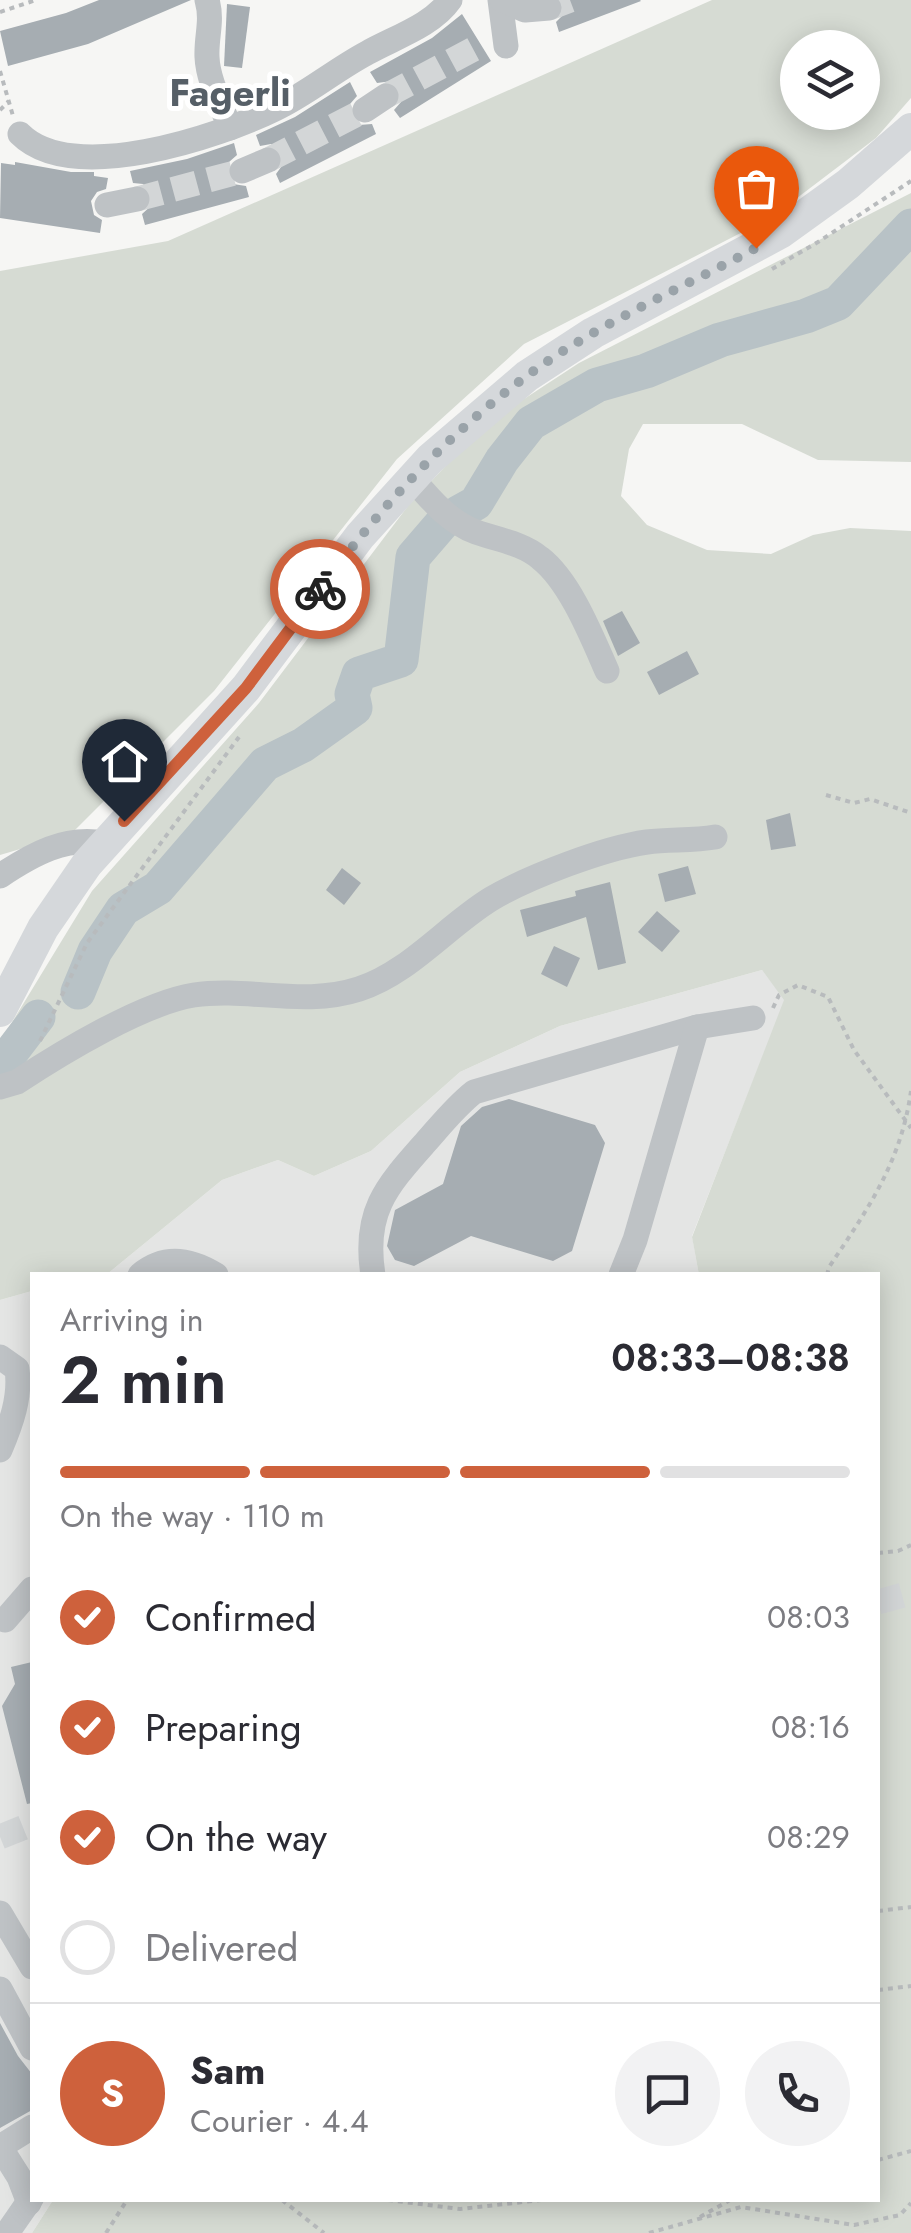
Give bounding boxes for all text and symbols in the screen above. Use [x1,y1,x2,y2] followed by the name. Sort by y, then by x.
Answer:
[780,30,880,130] map controls
[780,30,880,130] button: layers
[169,65,291,120] district label: Fagerli
[714,146,799,249] pin
[729,161,784,216] icon: bag
[270,539,370,639] courier
[293,562,348,617] icon: bike
[82,719,167,822] pin
[97,734,152,789] icon: home
[60,1297,204,1343] text: Arriving in
[611,1330,850,1385] text: 08:33–08:38
[60,1333,227,1427] text: 2 min
[60,1493,325,1539] text: On the way · 110 m
[60,1590,115,1645] icon: check
[145,1590,316,1645] text: Confirmed
[767,1594,850,1640] text: 08:03
[60,1700,115,1755] icon: check
[145,1700,302,1755] text: Preparing
[771,1704,850,1750] text: 08:16
[60,1810,115,1865] icon: check
[145,1810,327,1865] text: On the way
[767,1814,850,1860] text: 08:29
[145,1920,298,1975] text: Delivered
[615,2041,720,2146] button: chat
[745,2041,850,2146] button: phone
[190,2043,265,2098] text: Sam
[101,2066,124,2121] text: S
[190,2098,369,2144] text: Courier · 4.4

